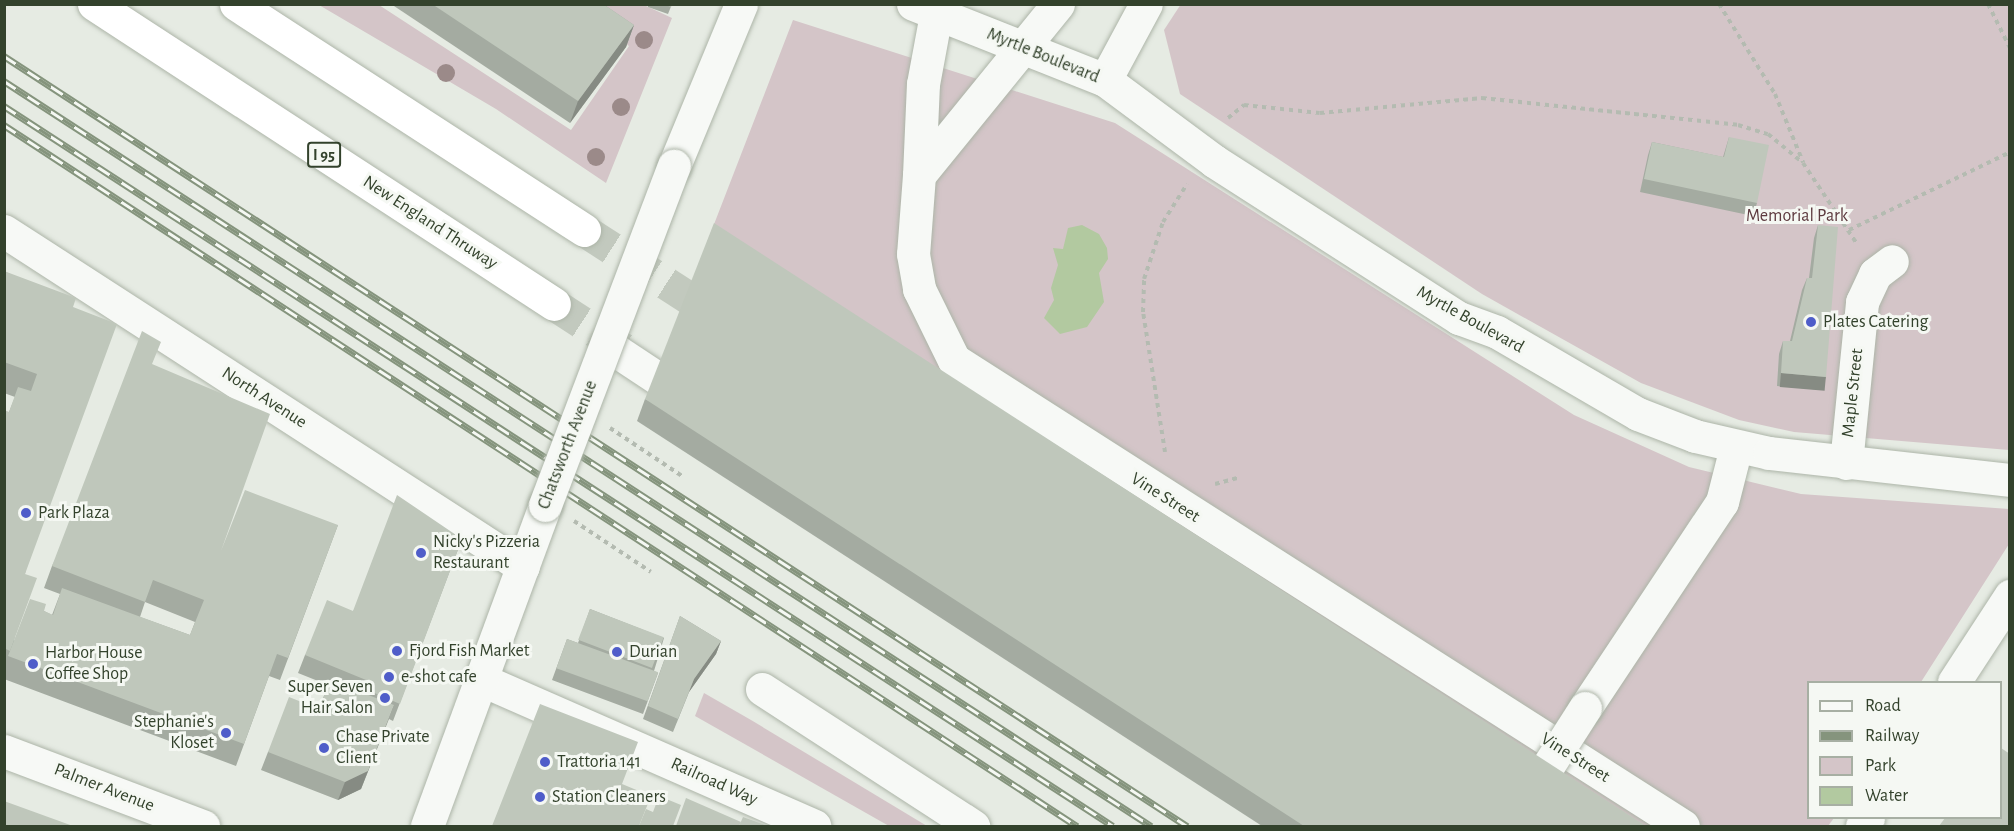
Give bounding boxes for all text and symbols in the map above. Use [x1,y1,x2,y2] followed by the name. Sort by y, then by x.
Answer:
[983,24,1103,88] street label: Myrtle Boulevard
[306,142,342,168] road number: I 95
[359,171,501,275] street label: New England Thruway
[1746,205,1848,227] park label: Memorial Park
[1412,282,1528,358] street label: Myrtle Boulevard
[1823,311,1928,333] place label: Plates Catering
[1804,315,1818,329] marker: Plates Catering
[1838,347,1868,439] street label: Maple Street
[217,363,311,433] street label: North Avenue
[533,377,603,513] street label: Chatsworth Avenue
[1126,468,1204,528] street label: Vine Street
[38,502,110,524] place label: Park Plaza
[19,506,33,520] marker: Park Plaza
[433,532,540,574] place label: Nicky's Pizzeria Restaurant
[414,546,428,560] marker: Nicky's Pizzeria Restaurant
[409,640,529,662] place label: Fjord Fish Market
[629,641,677,663] place label: Durian
[45,643,143,686] place label: Harbor House Coffee Shop
[390,644,404,658] marker: Fjord Fish Market
[610,645,624,659] marker: Durian
[26,657,40,671] marker: Harbor House Coffee Shop
[401,666,477,688] place label: e-shot cafe
[382,670,396,684] marker: e-shot cafe
[288,677,373,720] place label: Super Seven Hair Salon
[1807,681,2002,819] legend
[378,691,392,705] marker: Super Seven Hair Salon
[1865,697,1901,715] text: Road
[134,712,214,754] place label: Stephanie's Kloset
[219,726,233,740] marker: Stephanie's Kloset
[336,727,430,770] place label: Chase Private Client
[1865,727,1919,745] text: Railway
[1536,728,1614,788] street label: Vine Street
[317,741,331,755] marker: Chase Private Client
[557,751,641,773] place label: Trattoria 141
[667,753,761,811] street label: Railroad Way
[538,755,552,769] marker: Trattoria 141
[1865,757,1896,775] text: Park
[51,759,157,817] street label: Palmer Avenue
[552,786,666,808] place label: Station Cleaners
[1865,787,1908,805] text: Water
[533,790,547,804] marker: Station Cleaners

